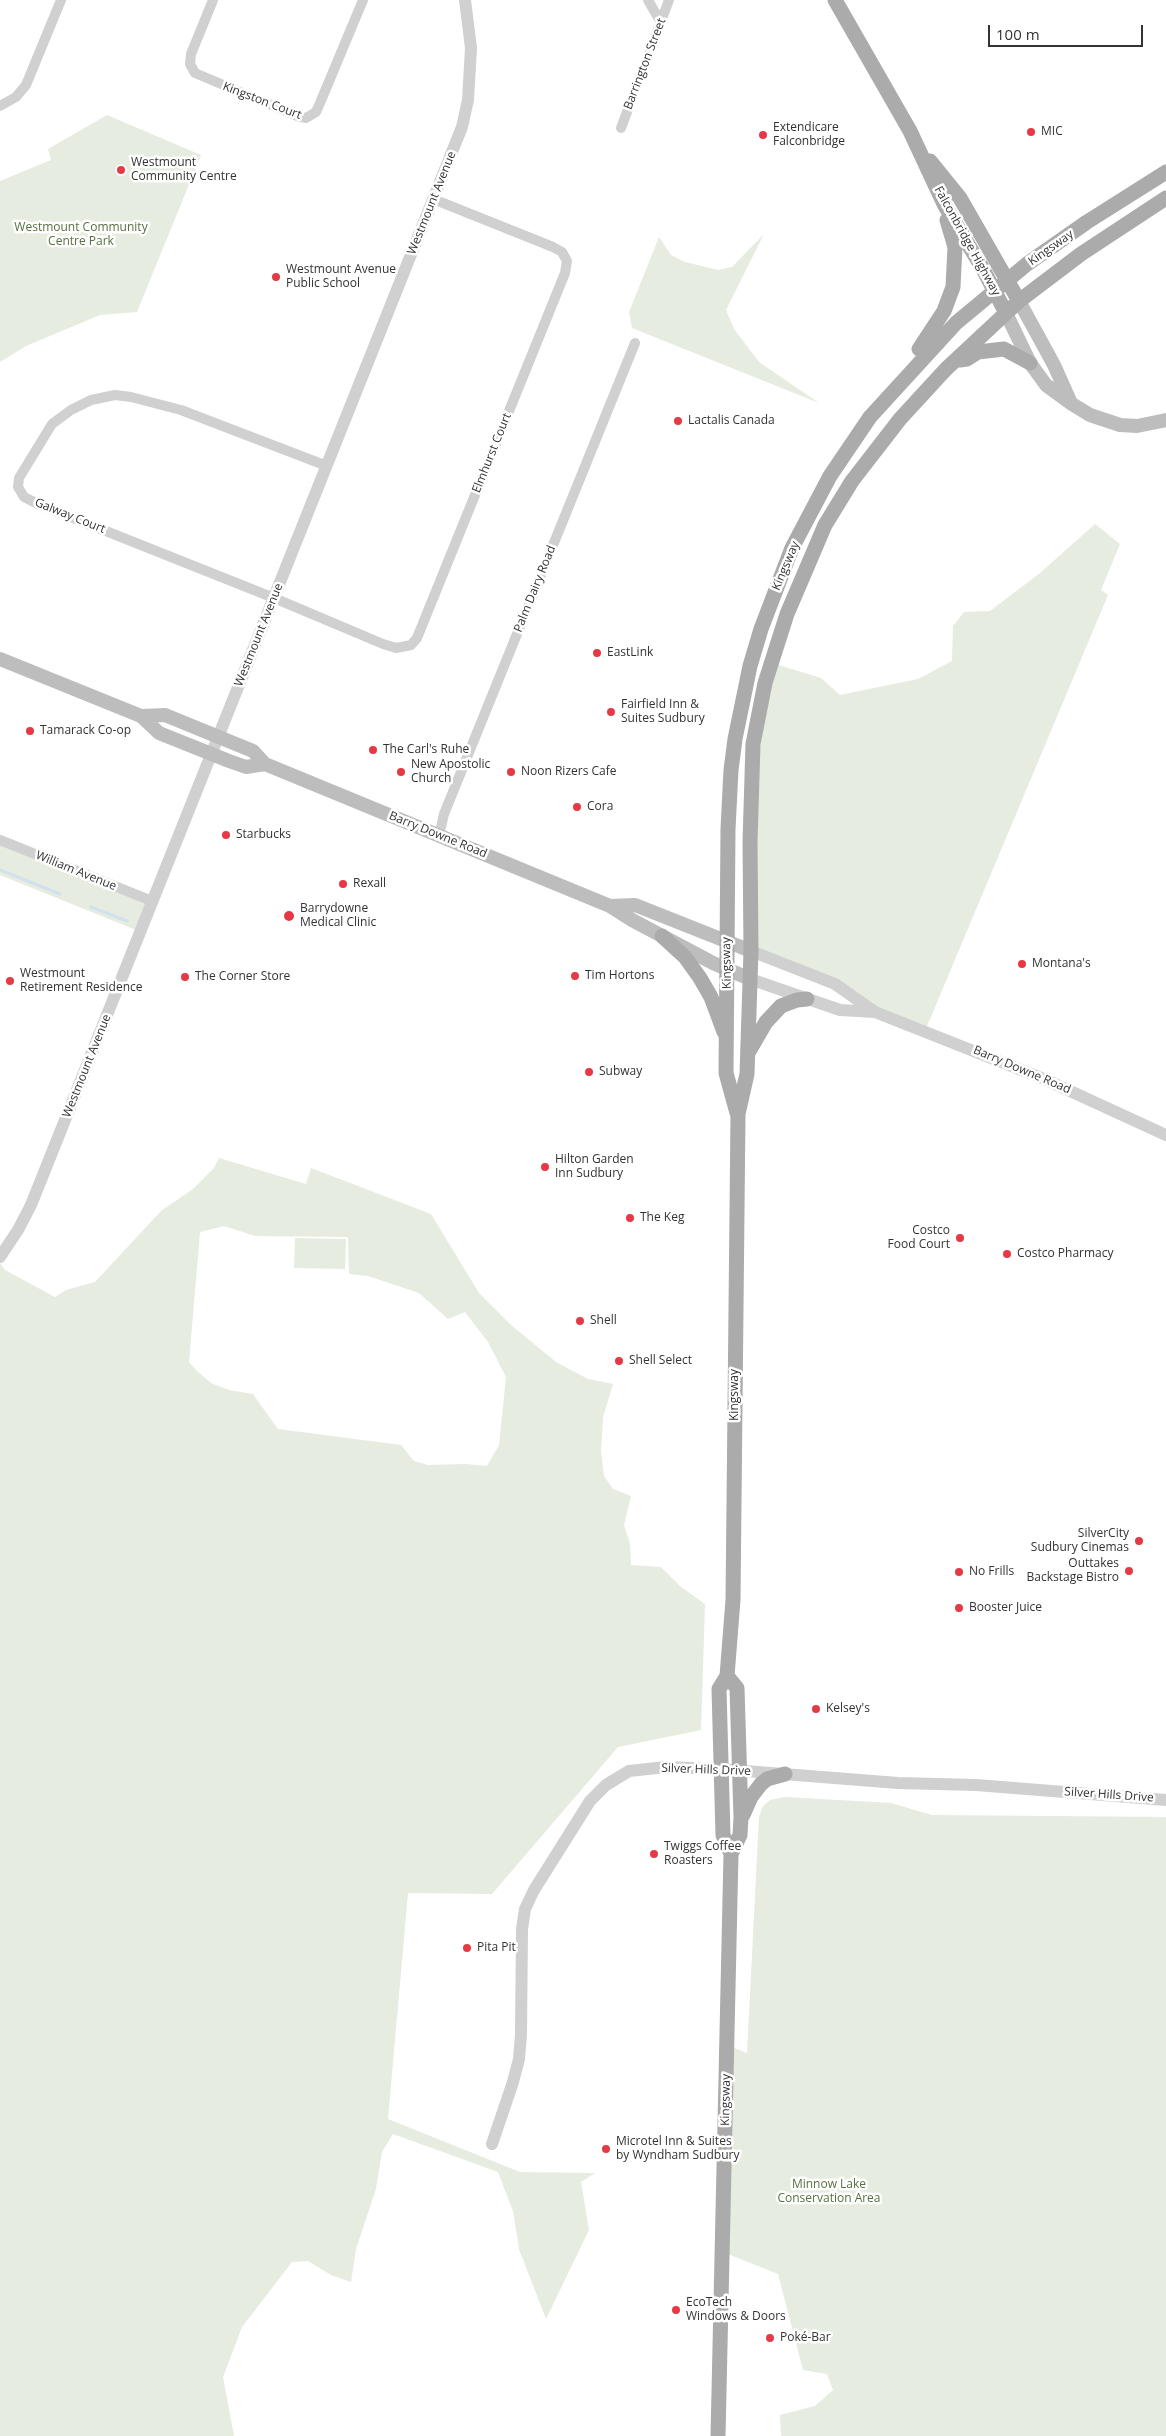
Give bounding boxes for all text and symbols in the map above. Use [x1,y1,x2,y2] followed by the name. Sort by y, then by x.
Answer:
[991,15,1146,47] scale bar
[621,16,669,112] street label: Barrington Street
[996,24,1040,44] text: 100 m
[221,79,303,123] street label: Kingston Court
[773,121,845,149] place label: Extendicare Falconbridge
[1041,125,1063,139] place label: MIC
[1025,126,1037,138] marker: MIC
[757,129,769,141] marker: Extendicare Falconbridge
[405,149,459,257] street label: Westmount Avenue
[131,156,237,184] place label: Westmount Community Centre
[115,164,127,176] marker: Westmount Community Centre
[931,184,1003,298] street label: Falconbridge Highway
[14,221,148,249] park label: Westmount Community Centre Park
[1026,227,1076,269] street label: Kingsway
[286,263,396,291] place label: Westmount Avenue Public School
[270,271,282,283] marker: Westmount Avenue Public School
[469,411,515,495] street label: Elmhurst Court
[688,414,775,428] place label: Lactalis Canada
[672,415,684,427] marker: Lactalis Canada
[33,495,107,537] street label: Galway Court
[769,539,803,593] street label: Kingsway
[511,544,559,634] street label: Palm Dairy Road
[232,581,286,689] street label: Westmount Avenue
[607,646,653,660] place label: EastLink
[591,647,603,659] marker: EastLink
[621,698,705,726] place label: Fairfield Inn & Suites Sudbury
[605,706,617,718] marker: Fairfield Inn & Suites Sudbury
[40,724,131,738] place label: Tamarack Co-op
[24,725,36,737] marker: Tamarack Co-op
[383,743,469,757] place label: The Carl's Ruhe
[367,744,379,756] marker: The Carl's Ruhe
[411,758,490,786] place label: New Apostolic Church
[521,765,616,779] place label: Noon Rizers Cafe
[395,766,407,778] marker: New Apostolic Church
[505,766,517,778] marker: Noon Rizers Cafe
[587,800,613,814] place label: Cora
[571,801,583,813] marker: Cora
[387,809,489,861] street label: Barry Downe Road
[236,828,291,842] place label: Starbucks
[220,829,232,841] marker: Starbucks
[33,848,119,894] street label: William Avenue
[353,877,386,891] place label: Rexall
[337,878,349,890] marker: Rexall
[300,902,376,930] place label: Barrydowne Medical Clinic
[282,909,296,923] marker: Barrydowne Medical Clinic
[719,937,735,989] street label: Kingsway
[1032,957,1091,971] place label: Montana's
[1016,958,1028,970] marker: Montana's
[20,967,143,995] place label: Westmount Retirement Residence
[585,969,654,983] place label: Tim Hortons
[195,970,290,984] place label: The Corner Store
[569,970,581,982] marker: Tim Hortons
[179,971,191,983] marker: The Corner Store
[4,975,16,987] marker: Westmount Retirement Residence
[60,1012,114,1120] street label: Westmount Avenue
[971,1043,1073,1097] street label: Barry Downe Road
[599,1065,642,1079] place label: Subway
[583,1066,595,1078] marker: Subway
[555,1153,634,1181] place label: Hilton Garden Inn Sudbury
[539,1161,551,1173] marker: Hilton Garden Inn Sudbury
[640,1211,684,1225] place label: The Keg
[624,1212,636,1224] marker: The Keg
[888,1224,950,1252] place label: Costco Food Court
[954,1232,966,1244] marker: Costco Food Court
[1017,1247,1114,1261] place label: Costco Pharmacy
[1001,1248,1013,1260] marker: Costco Pharmacy
[590,1314,617,1328] place label: Shell
[574,1315,586,1327] marker: Shell
[629,1354,692,1368] place label: Shell Select
[613,1355,625,1367] marker: Shell Select
[728,1369,742,1421] street label: Kingsway
[1031,1527,1129,1555] place label: SilverCity Sudbury Cinemas
[1133,1535,1145,1547] marker: SilverCity Sudbury Cinemas
[1027,1557,1119,1585] place label: Outtakes Backstage Bistro
[969,1565,1014,1579] place label: No Frills
[1123,1565,1135,1577] marker: Outtakes Backstage Bistro
[953,1566,965,1578] marker: No Frills
[969,1601,1042,1615] place label: Booster Juice
[953,1602,965,1614] marker: Booster Juice
[826,1702,870,1716] place label: Kelsey's
[810,1703,822,1715] marker: Kelsey's
[661,1761,751,1779] street label: Silver Hills Drive
[1064,1785,1154,1805] street label: Silver Hills Drive
[664,1840,741,1868] place label: Twiggs Coffee Roasters
[648,1848,660,1860] marker: Twiggs Coffee Roasters
[477,1941,516,1955] place label: Pita Pit
[461,1942,473,1954] marker: Pita Pit
[718,2074,734,2126] street label: Kingsway
[616,2135,739,2163] place label: Microtel Inn & Suites by Wyndham Sudbury
[600,2143,612,2155] marker: Microtel Inn & Suites by Wyndham Sudbury
[777,2178,881,2206] park label: Minnow Lake Conservation Area
[686,2296,786,2324] place label: EcoTech Windows & Doors
[670,2304,682,2316] marker: EcoTech Windows & Doors
[780,2331,831,2345] place label: Poké-Bar
[764,2332,776,2344] marker: Poké-Bar

